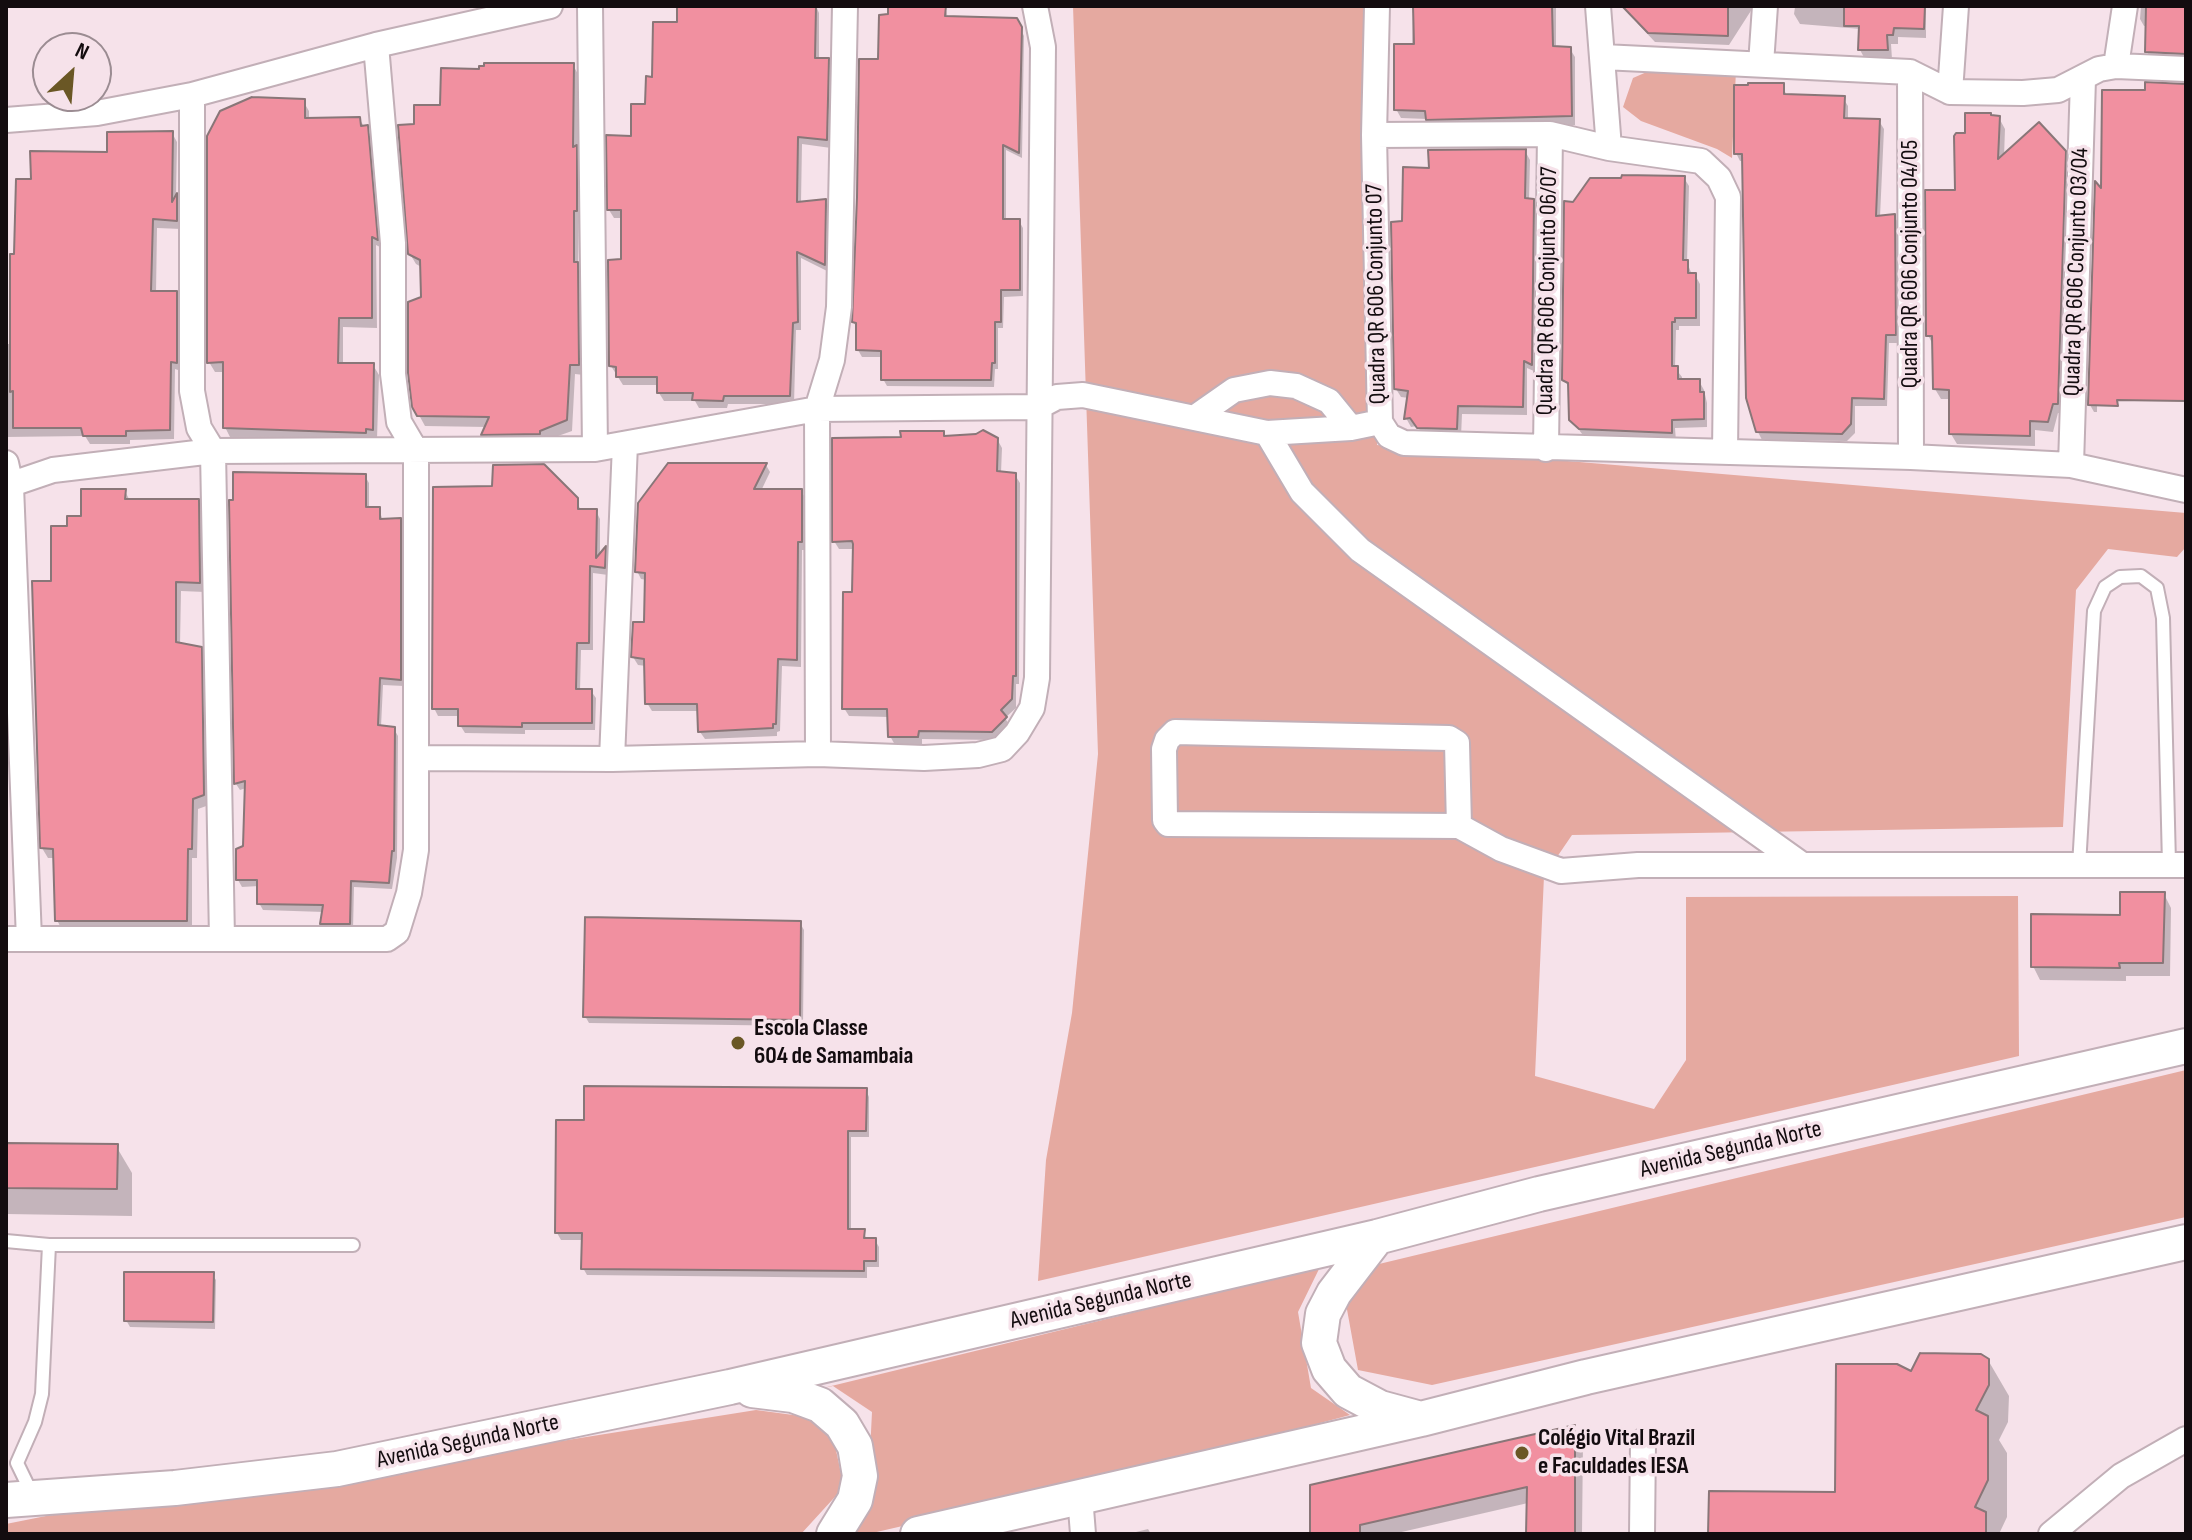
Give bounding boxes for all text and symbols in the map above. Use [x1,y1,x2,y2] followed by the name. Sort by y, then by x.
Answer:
[32,32,112,112] north arrow
[71,37,93,66] text: N
[1897,140,1925,388] street label: Quadra QR 606 Conjunto 04/05
[2058,147,2096,397] street label: Quadra QR 606 Conjunto 03/04
[1531,166,1565,416] street label: Quadra QR 606 Conjunto 06/07
[1361,183,1393,405] street label: Quadra QR 606 Conjunto 07
[754,1015,913,1071] place label: Escola Classe 604 de Samambaia
[729,1034,747,1052] marker: Escola Classe 604 de Samambaia
[1637,1115,1825,1185] street label: Avenida Segunda Norte
[1007,1266,1195,1336] street label: Avenida Segunda Norte
[374,1409,562,1475] street label: Avenida Segunda Norte
[1538,1425,1695,1481] place label: Colégio Vital Brazil e Faculdades IESA
[1513,1444,1531,1462] marker: Colégio Vital Brazil e Faculdades IESA

